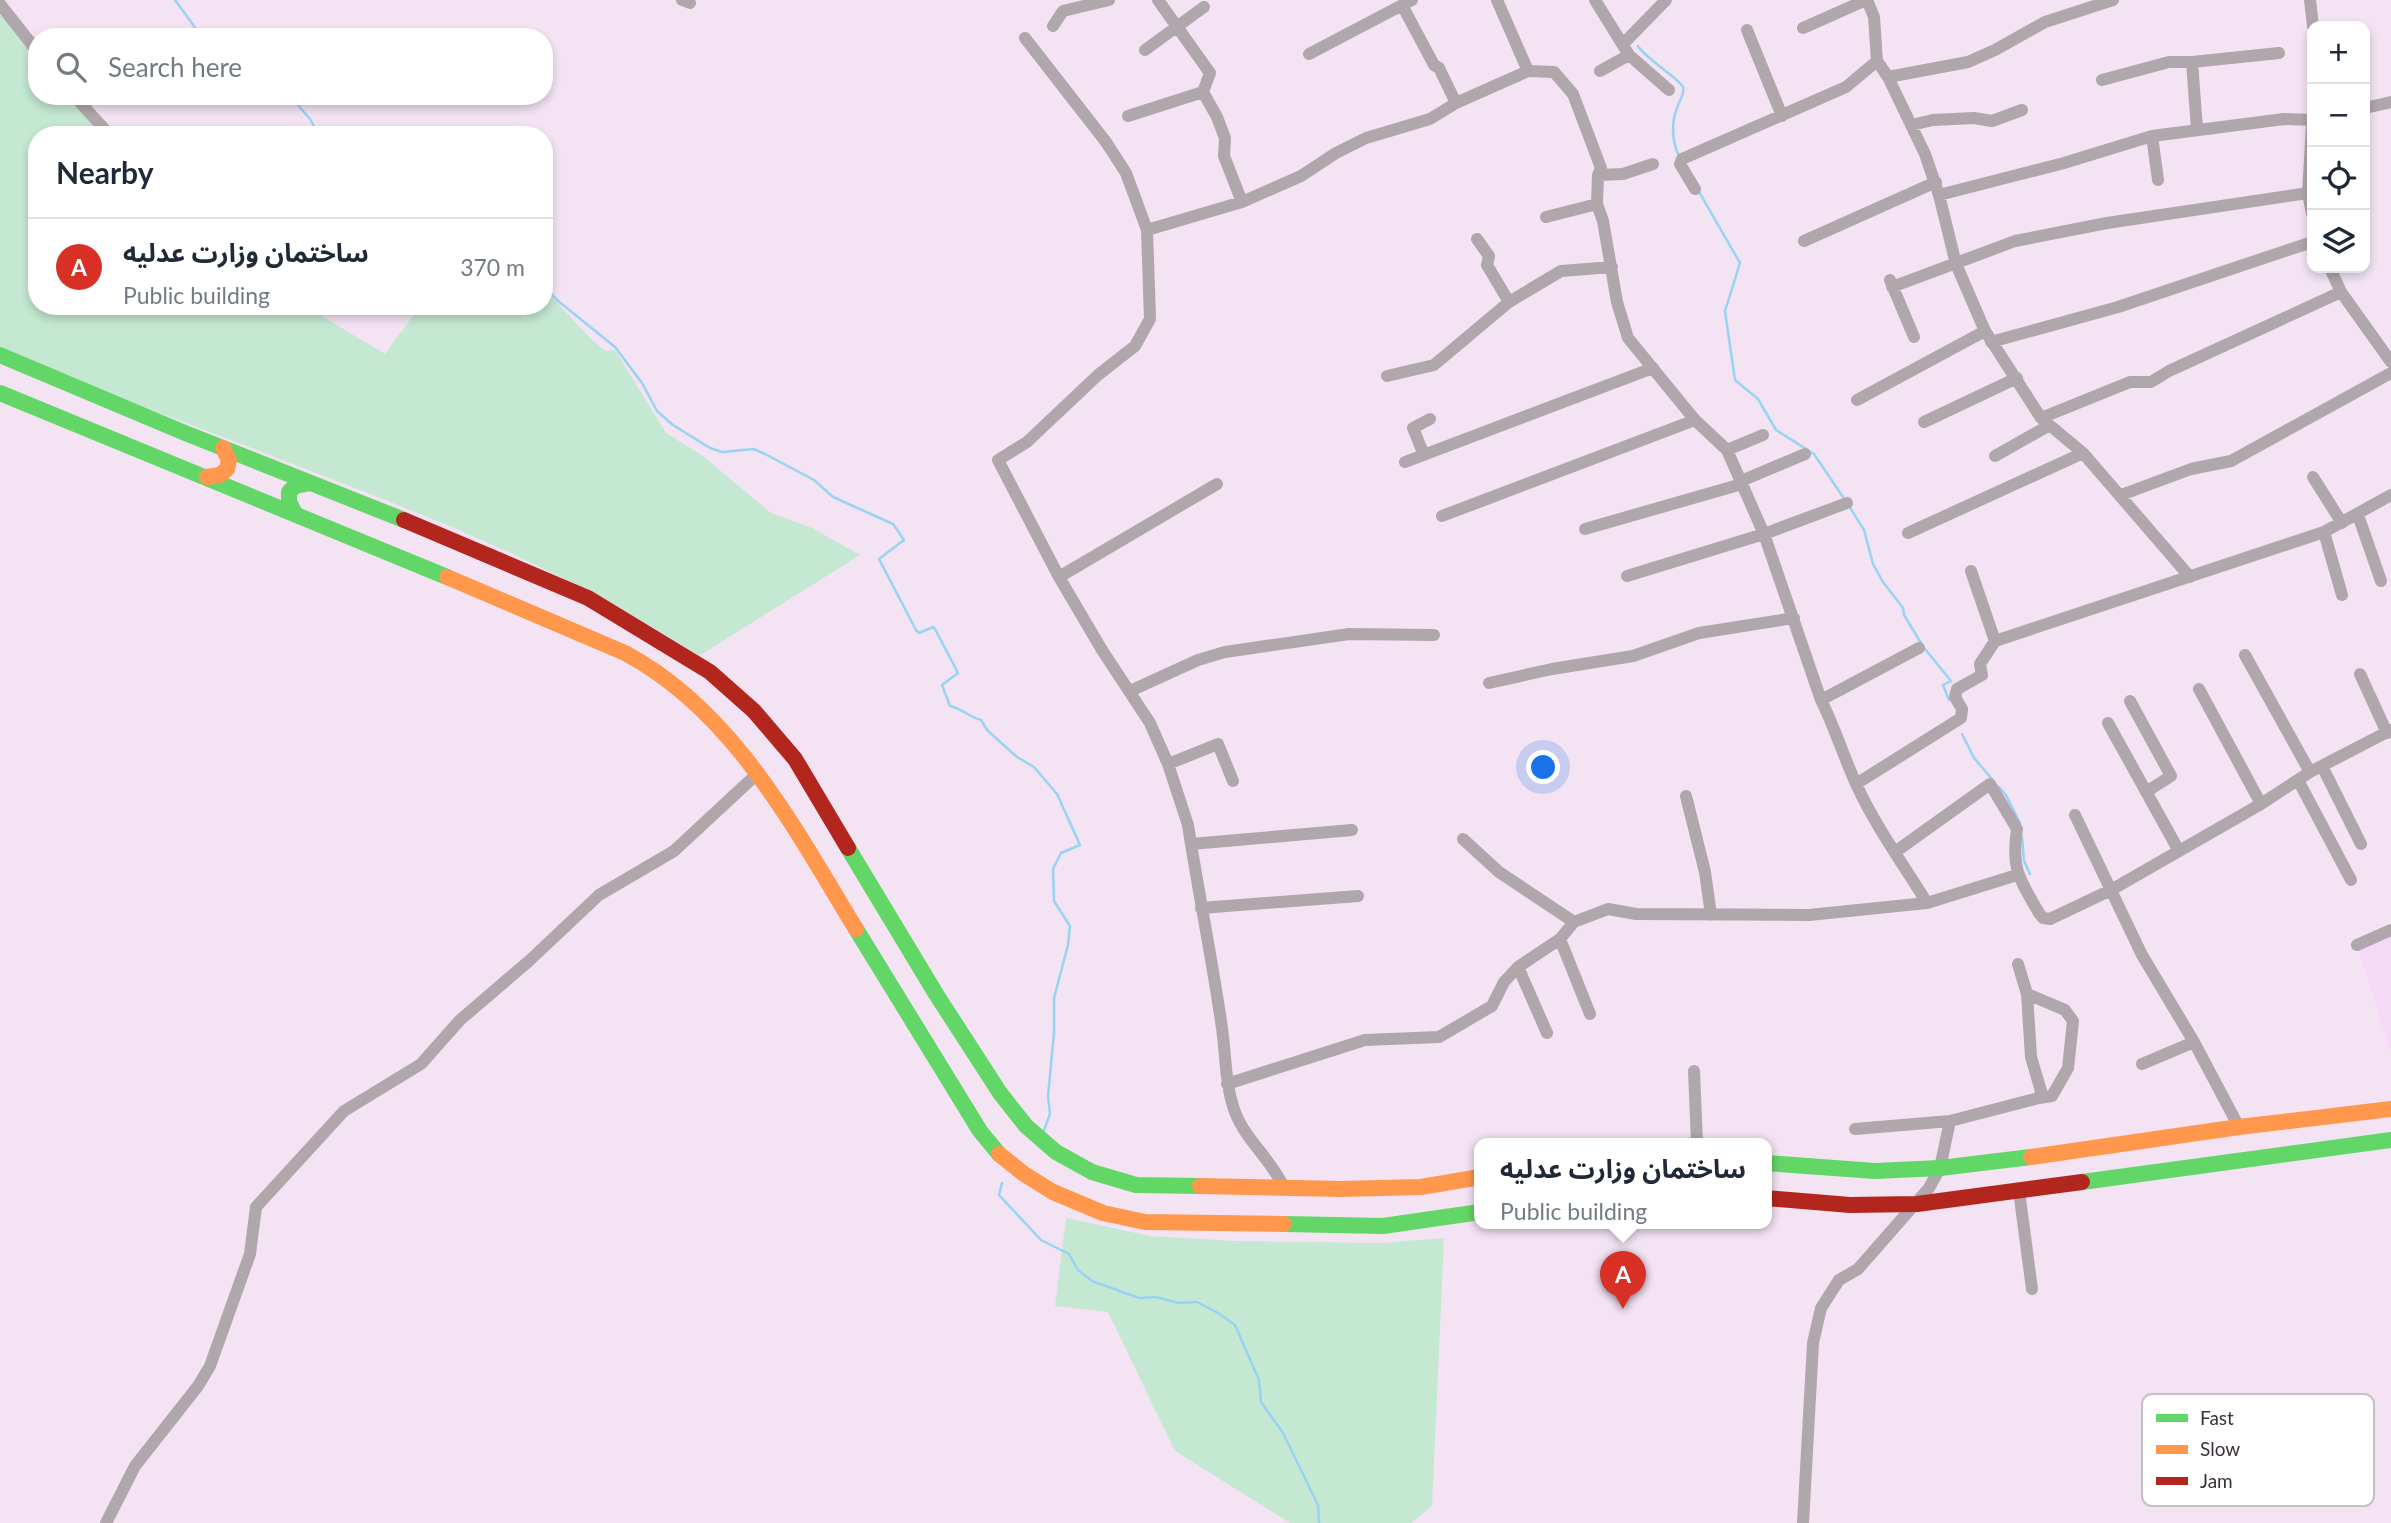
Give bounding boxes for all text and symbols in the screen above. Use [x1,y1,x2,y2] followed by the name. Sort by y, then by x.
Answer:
[2307,21,2370,273] map controls
[2307,21,2370,84] button: +
[28,28,553,105] search box
[52,48,90,86] icon: search
[108,51,242,83] text: Search here
[2307,84,2370,147] button: −
[2307,147,2370,210] button: locate
[56,154,154,190] text: Nearby
[2307,210,2370,273] button: layers
[123,236,369,268] text: ساختمان وزارت عدلیه
[71,253,87,281] text: A
[460,253,525,281] text: 370 m
[123,281,270,309] text: Public building
[1526,750,1560,784] your location
[1474,1138,1772,1229] popup
[1500,1152,1746,1184] text: ساختمان وزارت عدلیه
[1500,1197,1647,1225] text: Public building
[1600,1251,1646,1309] pin: A
[2142,1394,2374,1506] legend
[2200,1406,2234,1429] text: Fast
[2200,1437,2240,1460] text: Slow
[2200,1469,2233,1492] text: Jam

